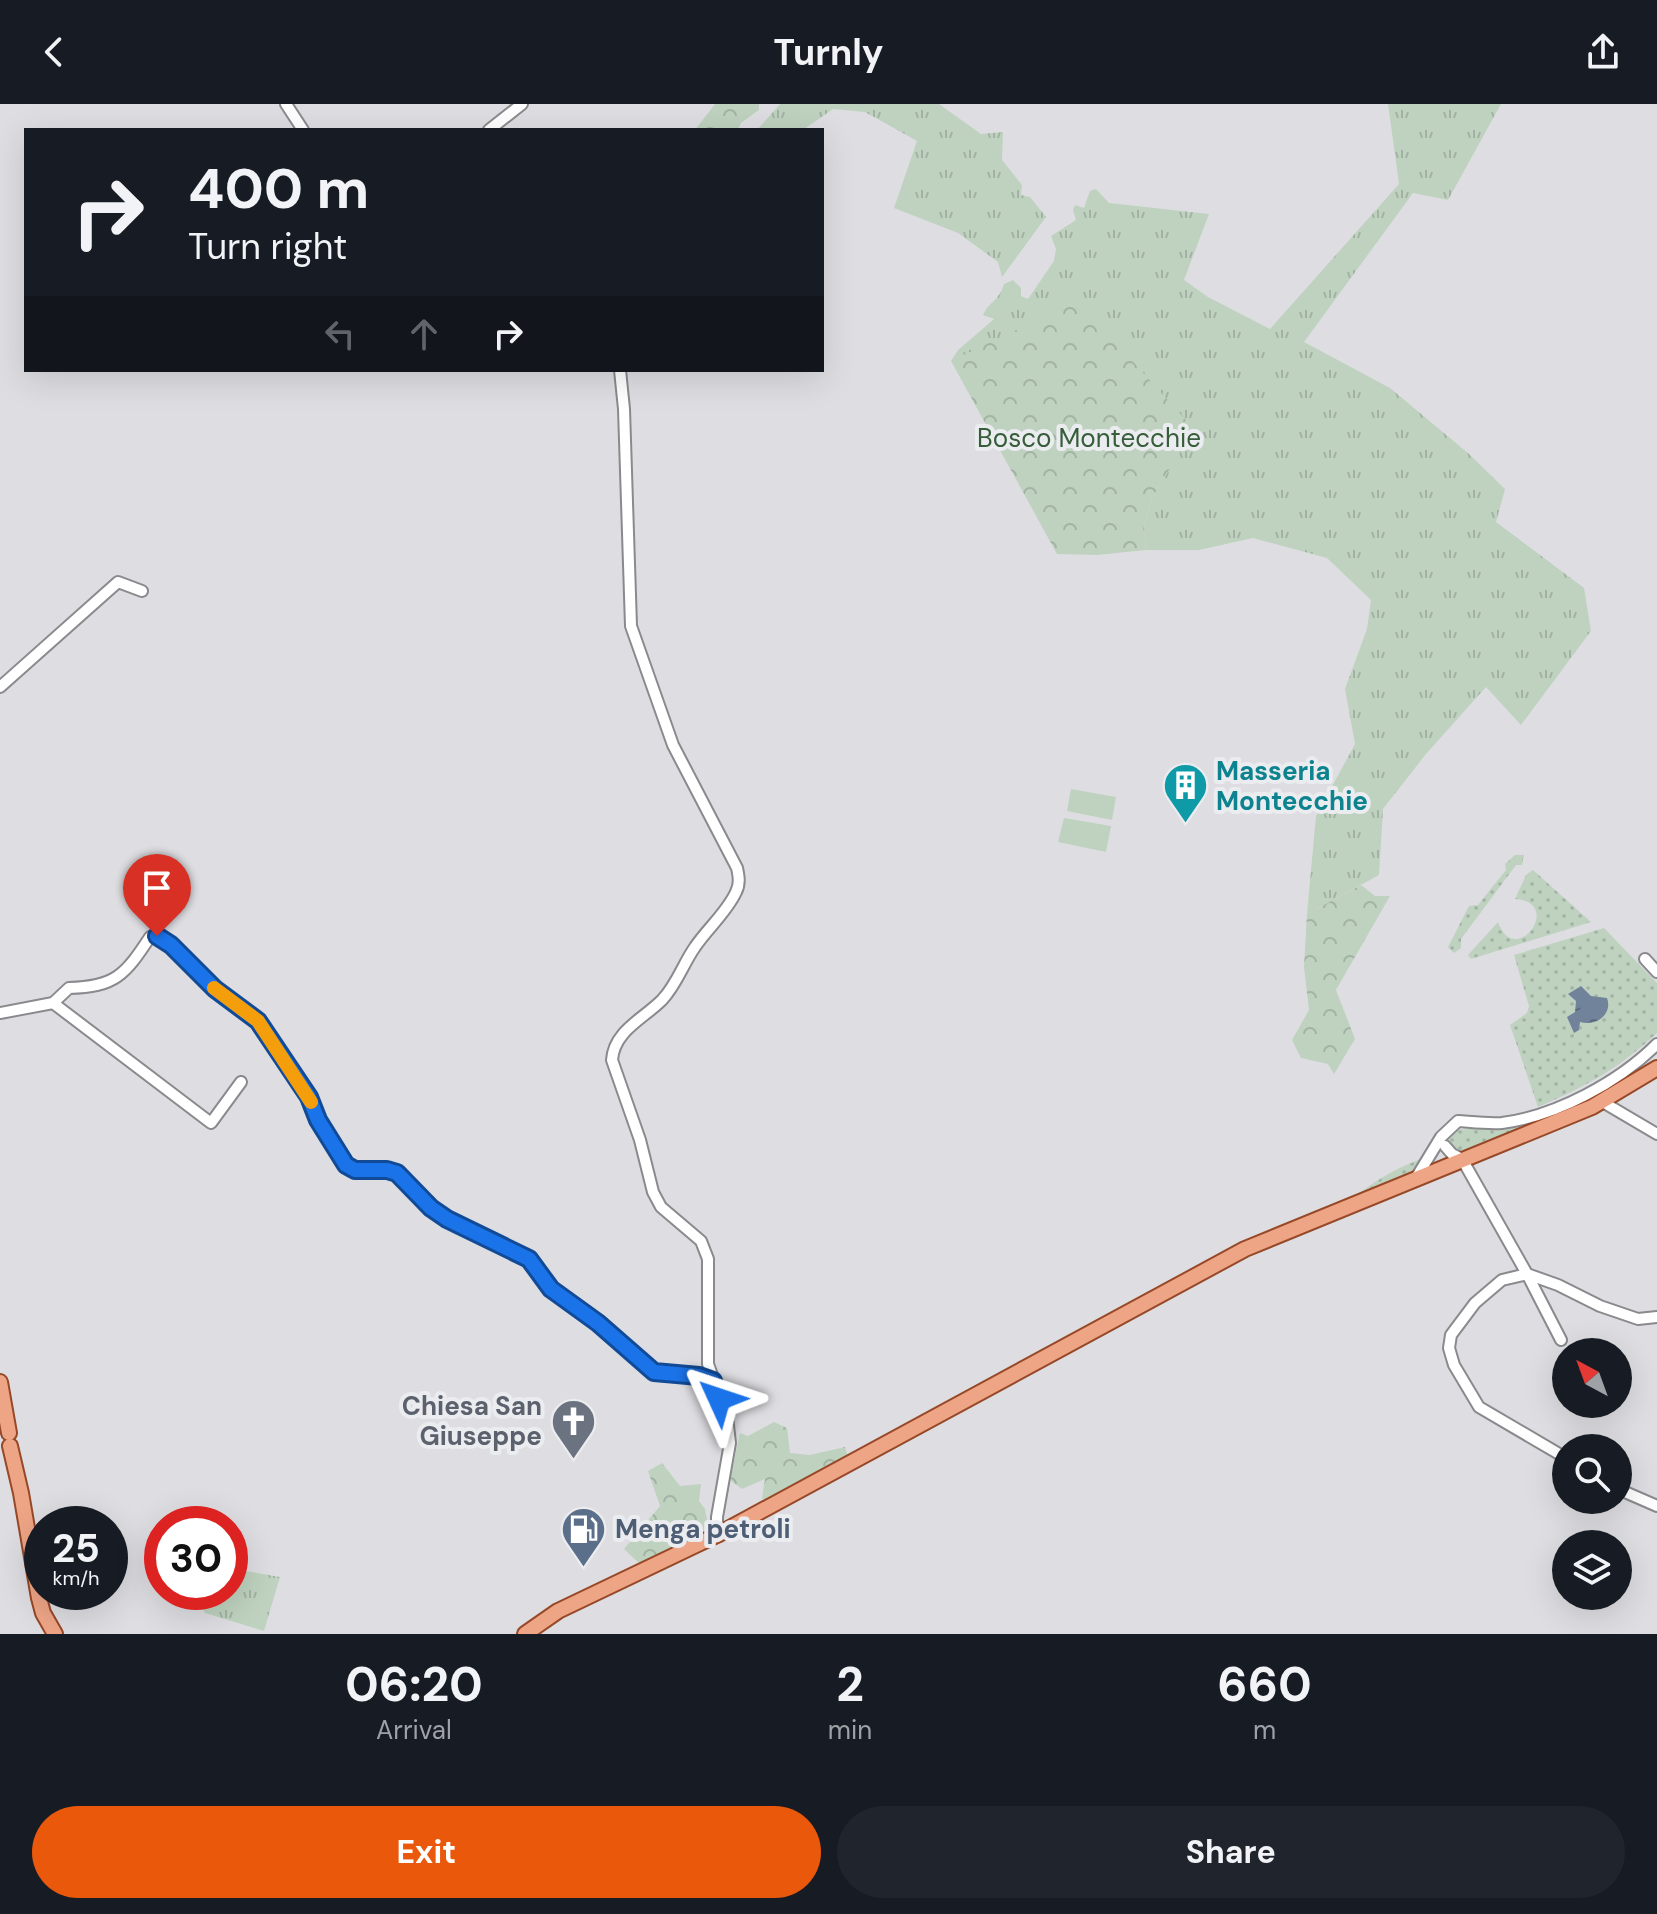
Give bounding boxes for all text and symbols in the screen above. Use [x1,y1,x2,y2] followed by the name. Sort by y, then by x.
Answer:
[773,29,884,76] text: Turnly
[32,30,76,74] icon: back
[1581,30,1625,74] icon: share
[188,152,369,225] text: 400 m
[56,160,160,264] icon: right
[188,223,347,270] text: Turn right
[318,312,362,356] icon: left
[402,312,446,356] icon: ahead
[486,312,530,356] icon: right
[977,421,1201,455] park label: Bosco Montecchie
[1216,754,1368,818] place label: Masseria Montecchie
[1161,762,1209,825] building icon: Masseria Montecchie
[123,854,191,936] pin
[135,866,179,910] icon: arrive
[1552,1338,1632,1418] north arrow
[1552,1338,1632,1610] map controls
[677,1357,761,1441] position arrow
[402,1389,542,1453] place label: Chiesa San Giuseppe
[549,1397,597,1460] church icon: Chiesa San Giuseppe
[1552,1434,1632,1514] button: search
[560,1505,608,1568] fuel station icon: Menga petroli
[144,1506,248,1610] speed limit sign: 30
[615,1512,791,1546] place label: Menga petroli
[52,1522,100,1574] text: 25
[1552,1530,1632,1610] button: layers
[52,1565,100,1591] text: km/h
[345,1653,483,1716] text: 06:20
[836,1653,864,1716] text: 2
[1217,1653,1312,1716] text: 660
[376,1713,452,1747] text: Arrival
[828,1713,872,1747] text: min
[1253,1713,1276,1747] text: m
[32,1806,821,1898] button: Exit
[837,1806,1625,1898] button: Share

